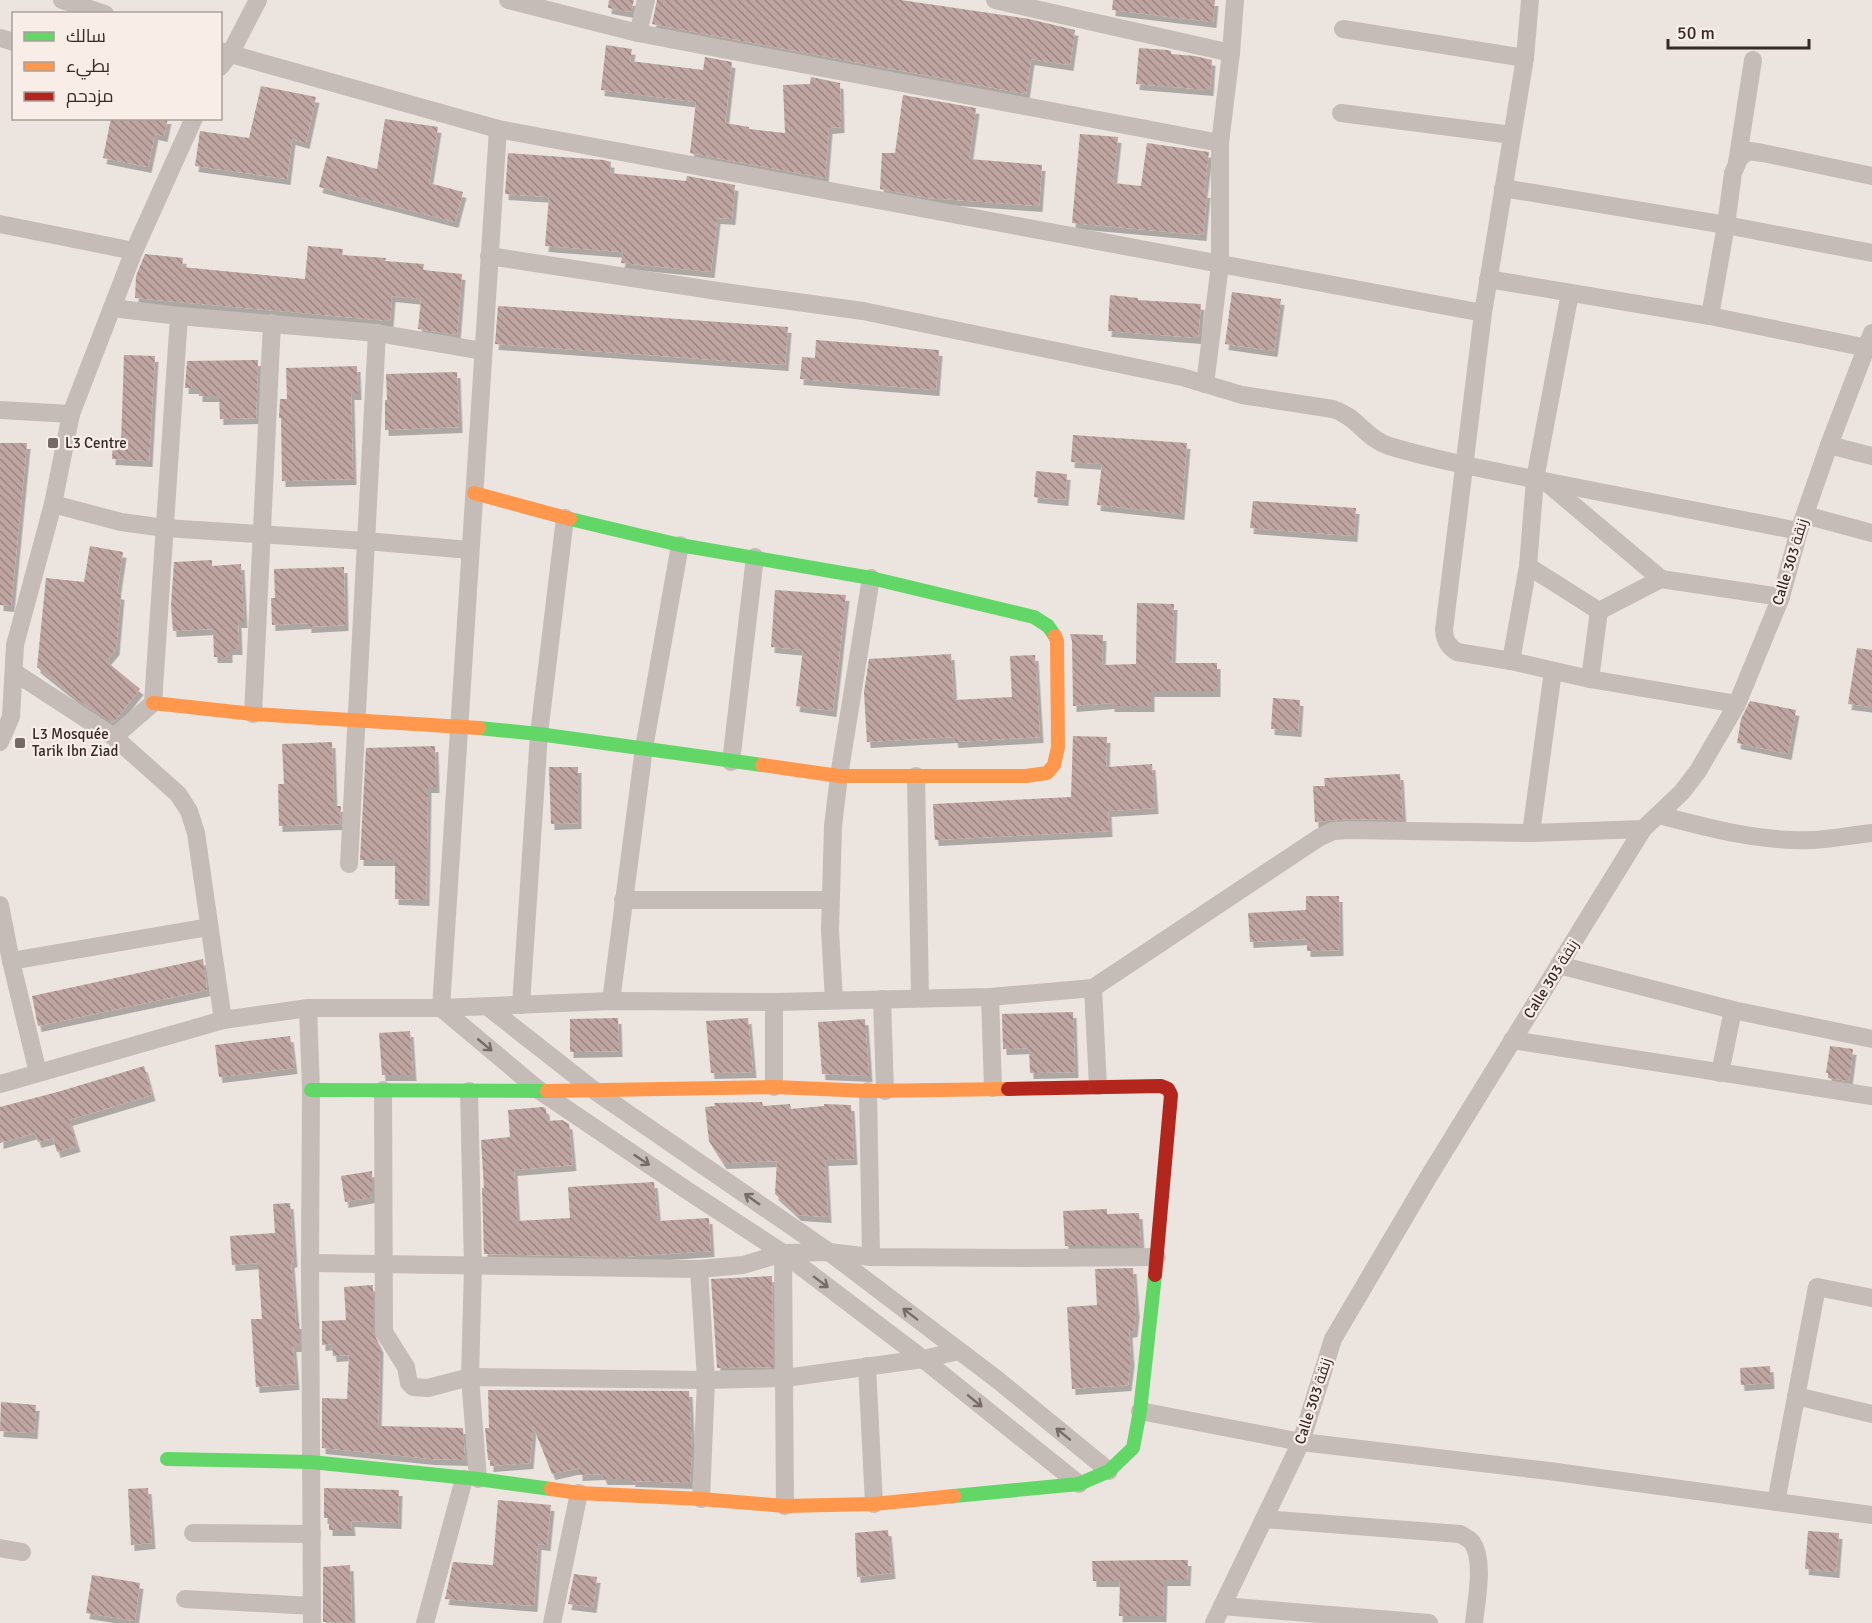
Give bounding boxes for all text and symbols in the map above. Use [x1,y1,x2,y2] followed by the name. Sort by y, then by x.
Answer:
[12,12,222,120] legend
[1668,12,1809,50] scale bar
[1677,22,1715,44] text: 50 m
[66,25,106,47] text: سالك
[66,55,110,80] text: بطيء
[66,85,114,108] text: مزدحم
[65,434,127,452] place label: L3 Centre
[46,436,60,450] marker: L3 Centre
[1768,516,1812,608] street label: Calle 303 زنقة
[32,725,118,760] place label: L3 Mosquée Tarik Ibn Ziad
[13,736,27,750] marker: L3 Mosquée Tarik Ibn Ziad
[1520,936,1582,1022] street label: Calle 303 زنقة
[477,1039,493,1052] one-way arrow
[634,1154,651,1167] one-way arrow
[744,1193,761,1205] one-way arrow
[813,1275,829,1288] one-way arrow
[902,1307,918,1320] one-way arrow
[1291,1356,1335,1446] street label: Calle 303 زنقة
[967,1394,983,1407] one-way arrow
[1056,1427,1072,1440] one-way arrow

